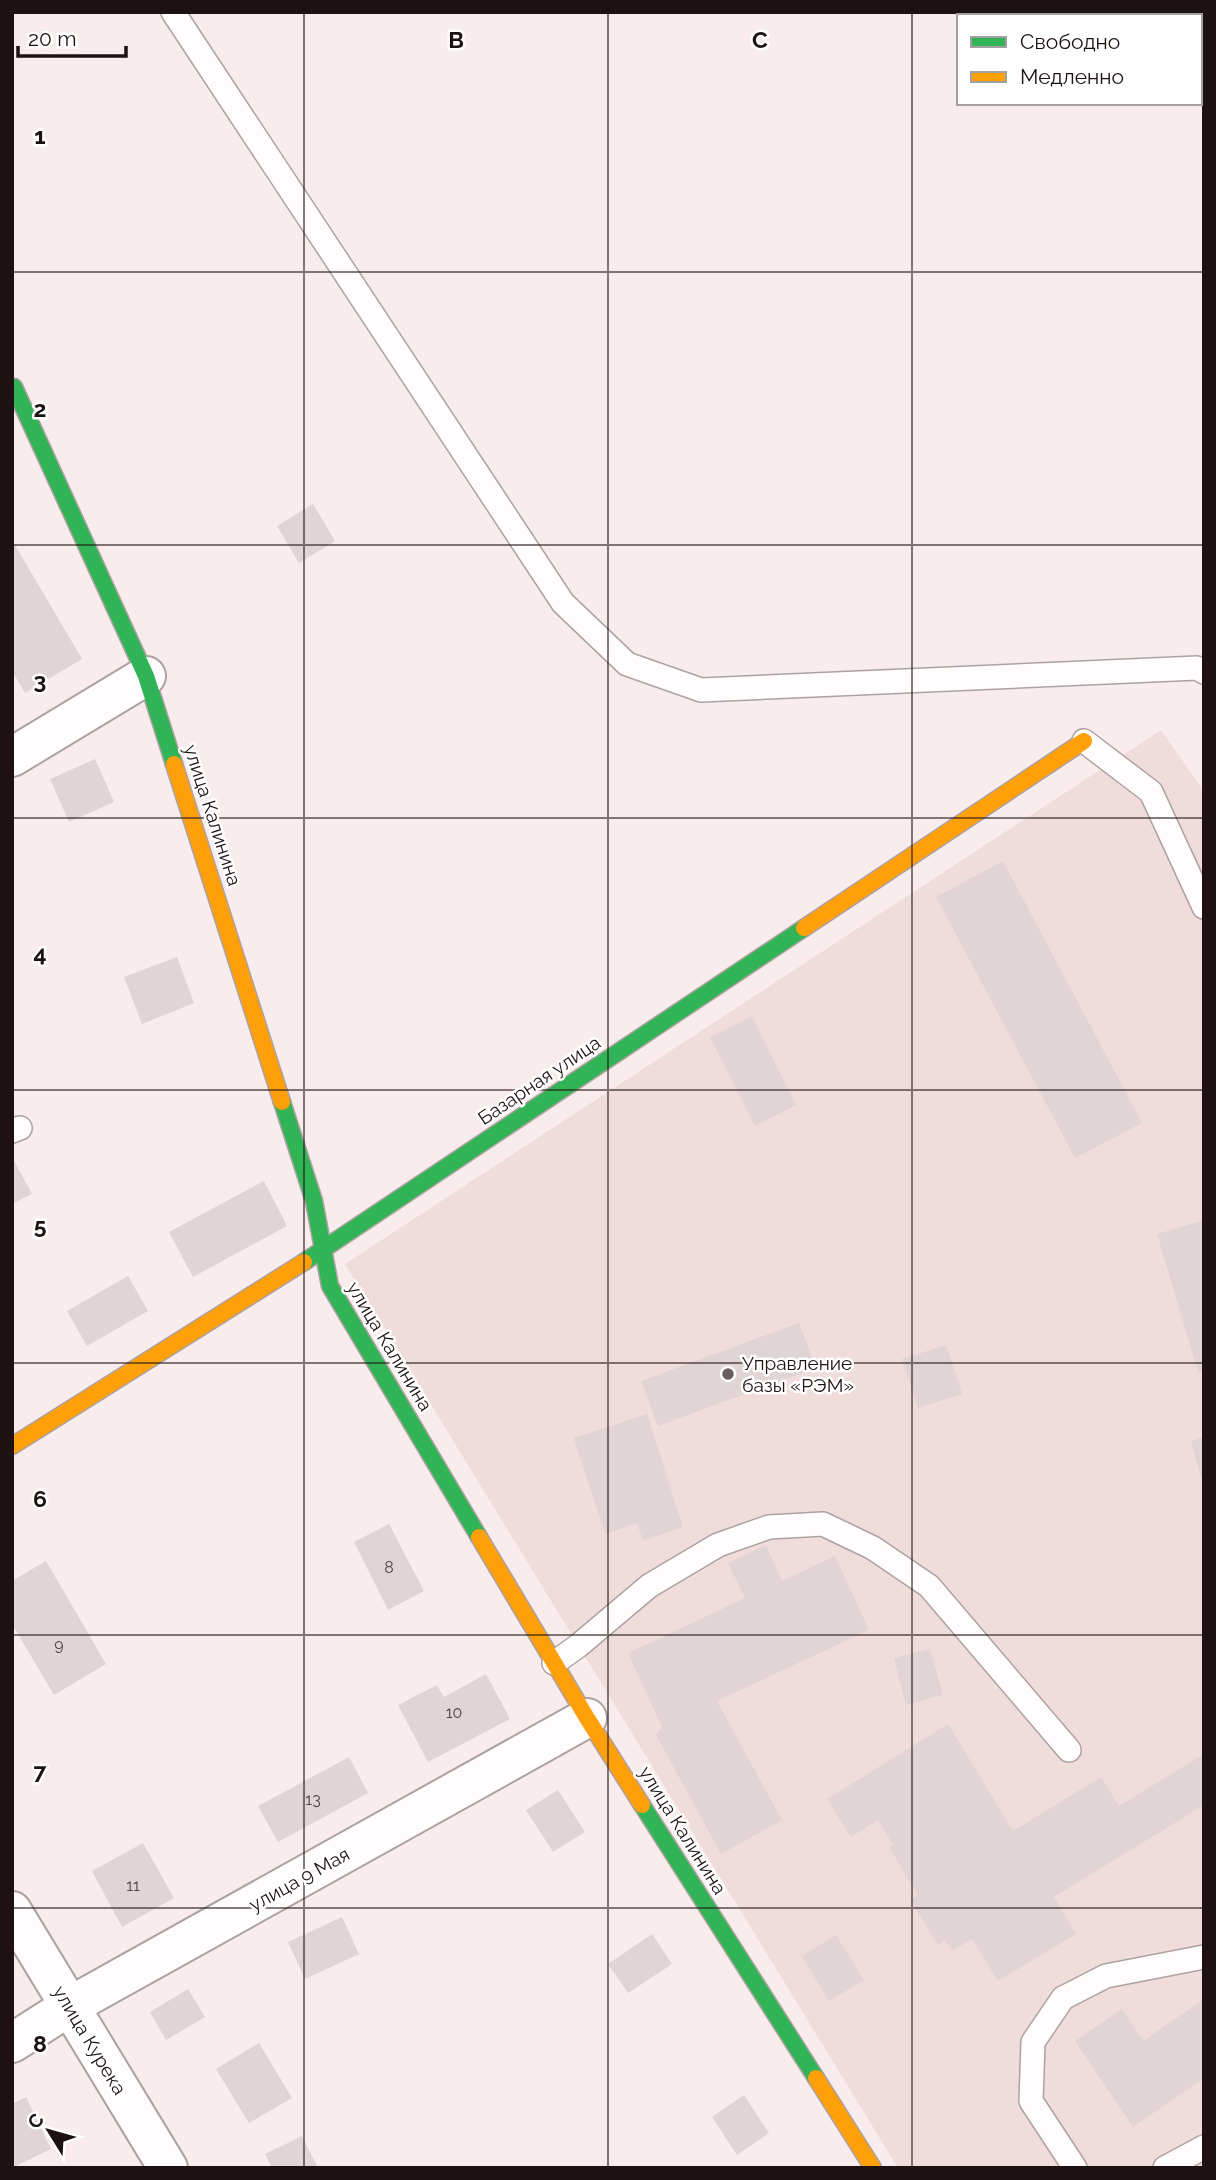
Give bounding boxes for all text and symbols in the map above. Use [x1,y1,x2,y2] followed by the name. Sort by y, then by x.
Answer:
[18,14,126,58] scale bar
[957,14,1202,105] legend
[28,26,76,51] text: 20 m
[448,26,464,53] text: B
[752,26,768,53] text: C
[1020,29,1120,54] text: Свободно
[1020,64,1124,89] text: Медленно
[34,122,46,149] text: 1
[34,395,46,422] text: 2
[34,667,46,694] text: 3
[180,742,246,888] street label: улица Калинина
[33,940,47,967] text: 4
[474,1031,604,1129] street label: Базарная улица
[34,1212,47,1239] text: 5
[343,1277,437,1415] street label: улица Калинина
[742,1352,854,1396] place label: Управление базы «РЭМ»
[720,1366,736,1382] marker: Управление базы «РЭМ»
[33,1485,47,1512] text: 6
[384,1558,394,1577] house number: 8
[54,1635,64,1654] house number: 9
[446,1703,462,1722] house number: 10
[34,1757,47,1784] text: 7
[635,1762,731,1898] street label: улица Калинина
[305,1790,321,1809] house number: 13
[245,1842,353,1916] street label: улица 9 Мая
[126,1876,140,1895] house number: 11
[49,1981,131,2099] street label: улица Курека
[33,2030,47,2057] text: 8
[14,2096,84,2166] north arrow
[23,2109,48,2133] text: С

